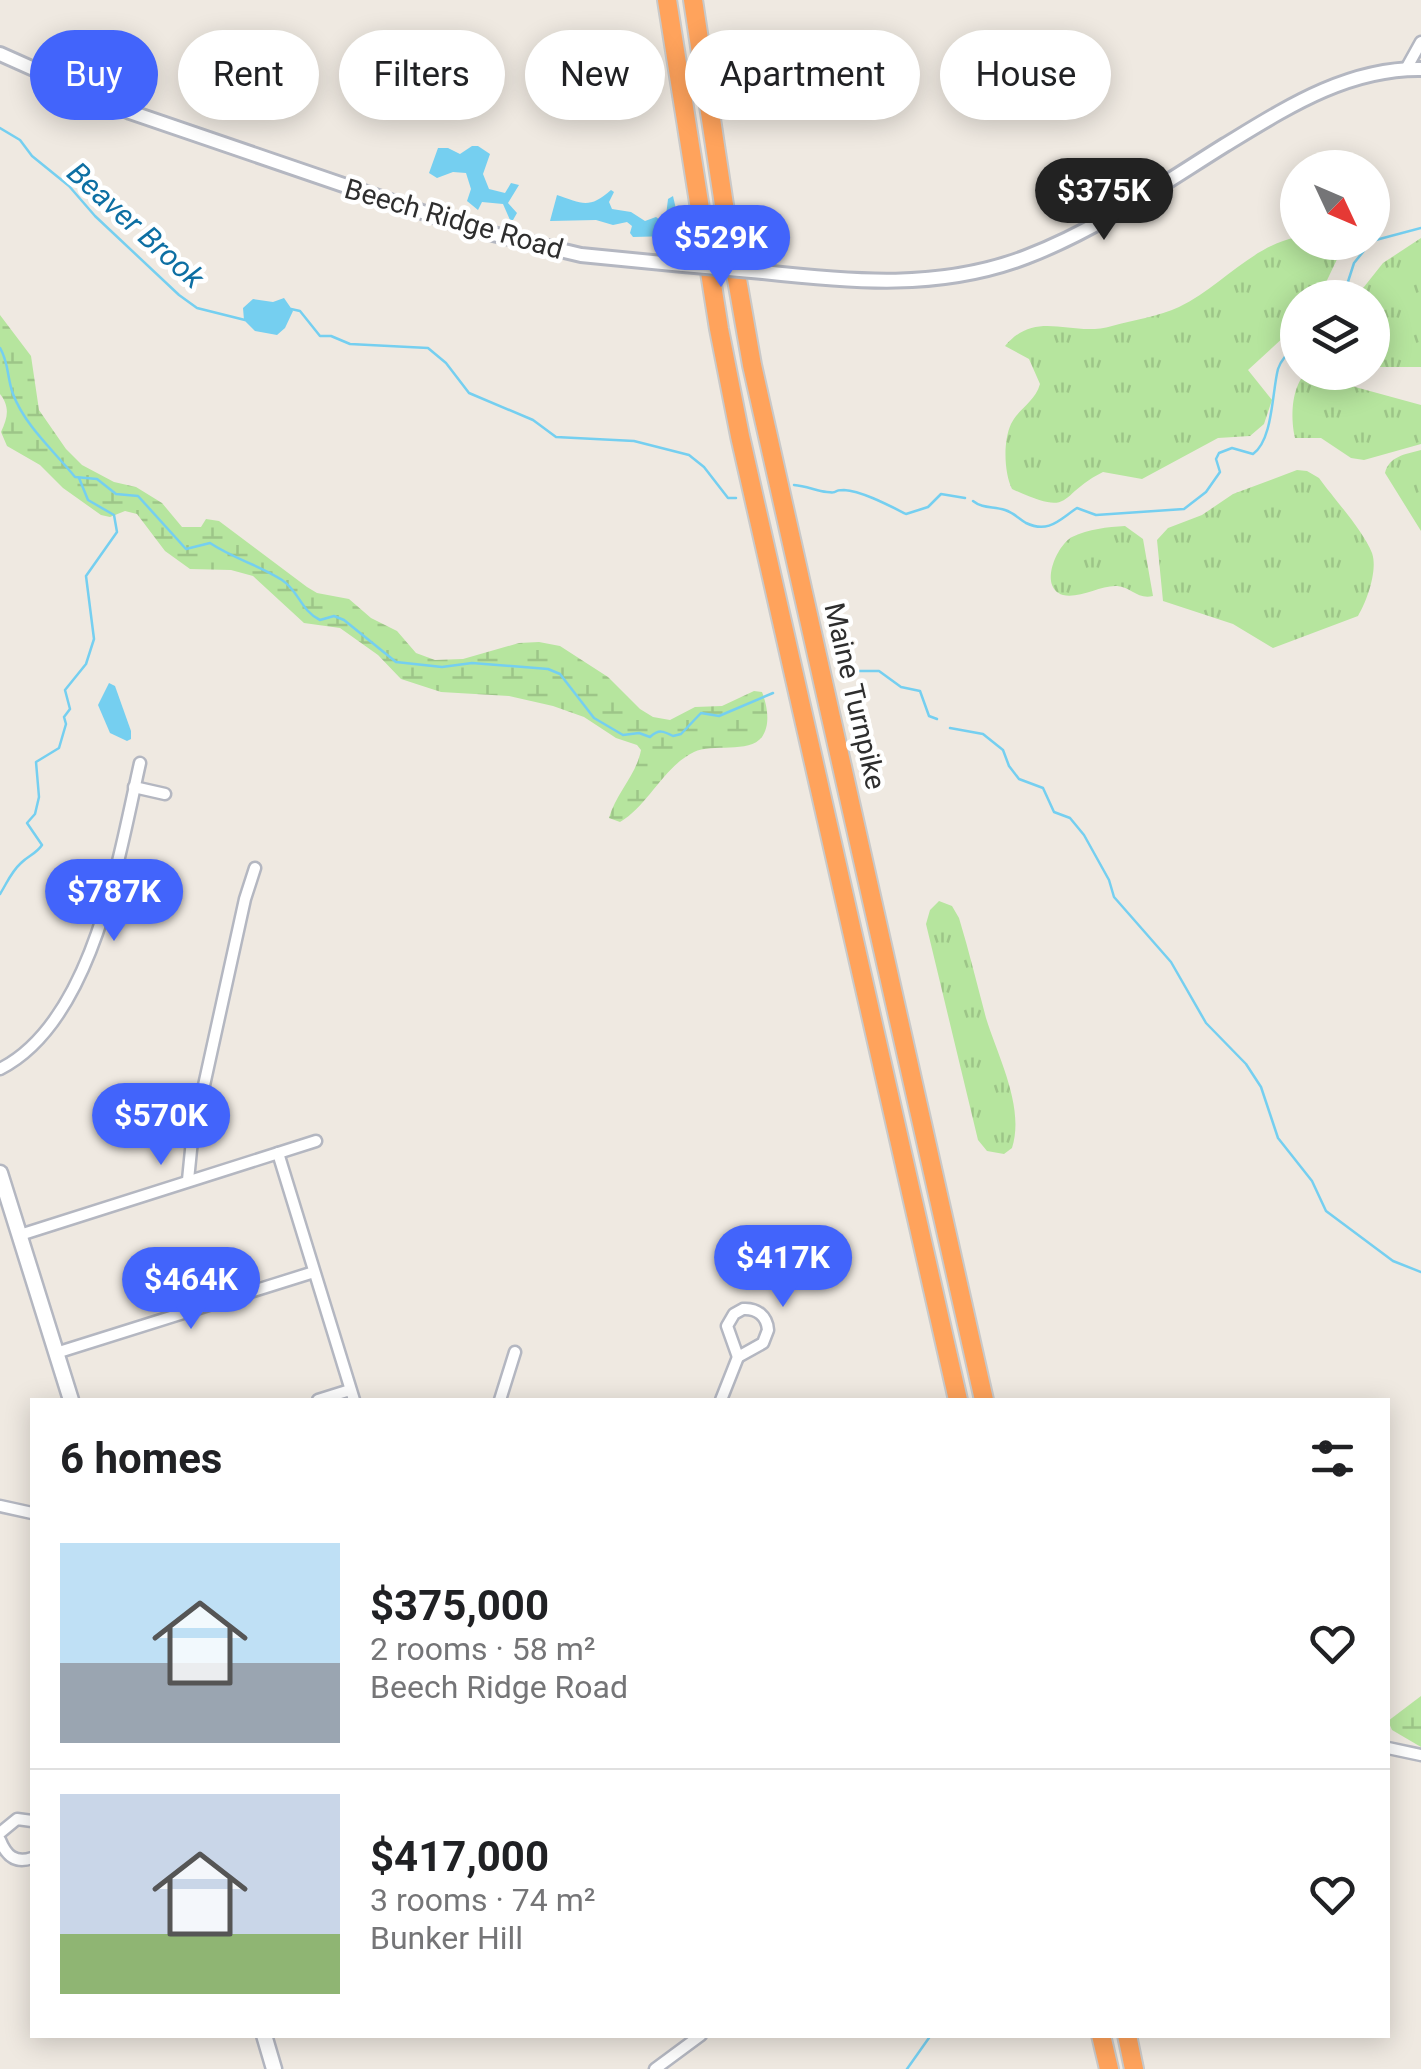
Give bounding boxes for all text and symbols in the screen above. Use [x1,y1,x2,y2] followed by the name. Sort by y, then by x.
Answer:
[30,30,158,120] chip: Buy
[178,30,319,120] chip: Rent
[339,30,505,120] chip: Filters
[525,30,665,120] chip: New
[685,30,920,120] chip: Apartment
[940,30,1111,120] chip: House
[1280,150,1390,260] north arrow
[1280,150,1390,390] map controls
[61,155,212,296] water label: Beaver Brook
[1034,158,1174,243] pin: $375K
[1057,171,1151,209] text: $375K
[341,172,567,266] street label: Beech Ridge Road
[651,205,791,290] pin: $529K
[674,218,768,256] text: $529K
[1280,280,1390,390] button: layers
[818,600,892,792] street label: Maine Turnpike
[44,859,184,944] pin: $787K
[67,872,161,910] text: $787K
[91,1083,231,1168] pin: $570K
[114,1096,208,1134] text: $570K
[713,1225,853,1310] pin: $417K
[736,1238,830,1276] text: $417K
[121,1247,261,1332] pin: $464K
[144,1260,238,1298] text: $464K
[1305,1431,1360,1486] icon: filters
[60,1434,222,1483] text: 6 homes
[370,1581,549,1630] text: $375,000
[140,1583,260,1703] icon: home
[1305,1616,1360,1671] icon: heart
[370,1630,595,1668] text: 2 rooms · 58 m²
[370,1668,628,1706] text: Beech Ridge Road
[370,1832,549,1881] text: $417,000
[140,1834,260,1954] icon: home
[1305,1867,1360,1922] icon: heart
[370,1881,595,1919] text: 3 rooms · 74 m²
[370,1919,523,1957] text: Bunker Hill

